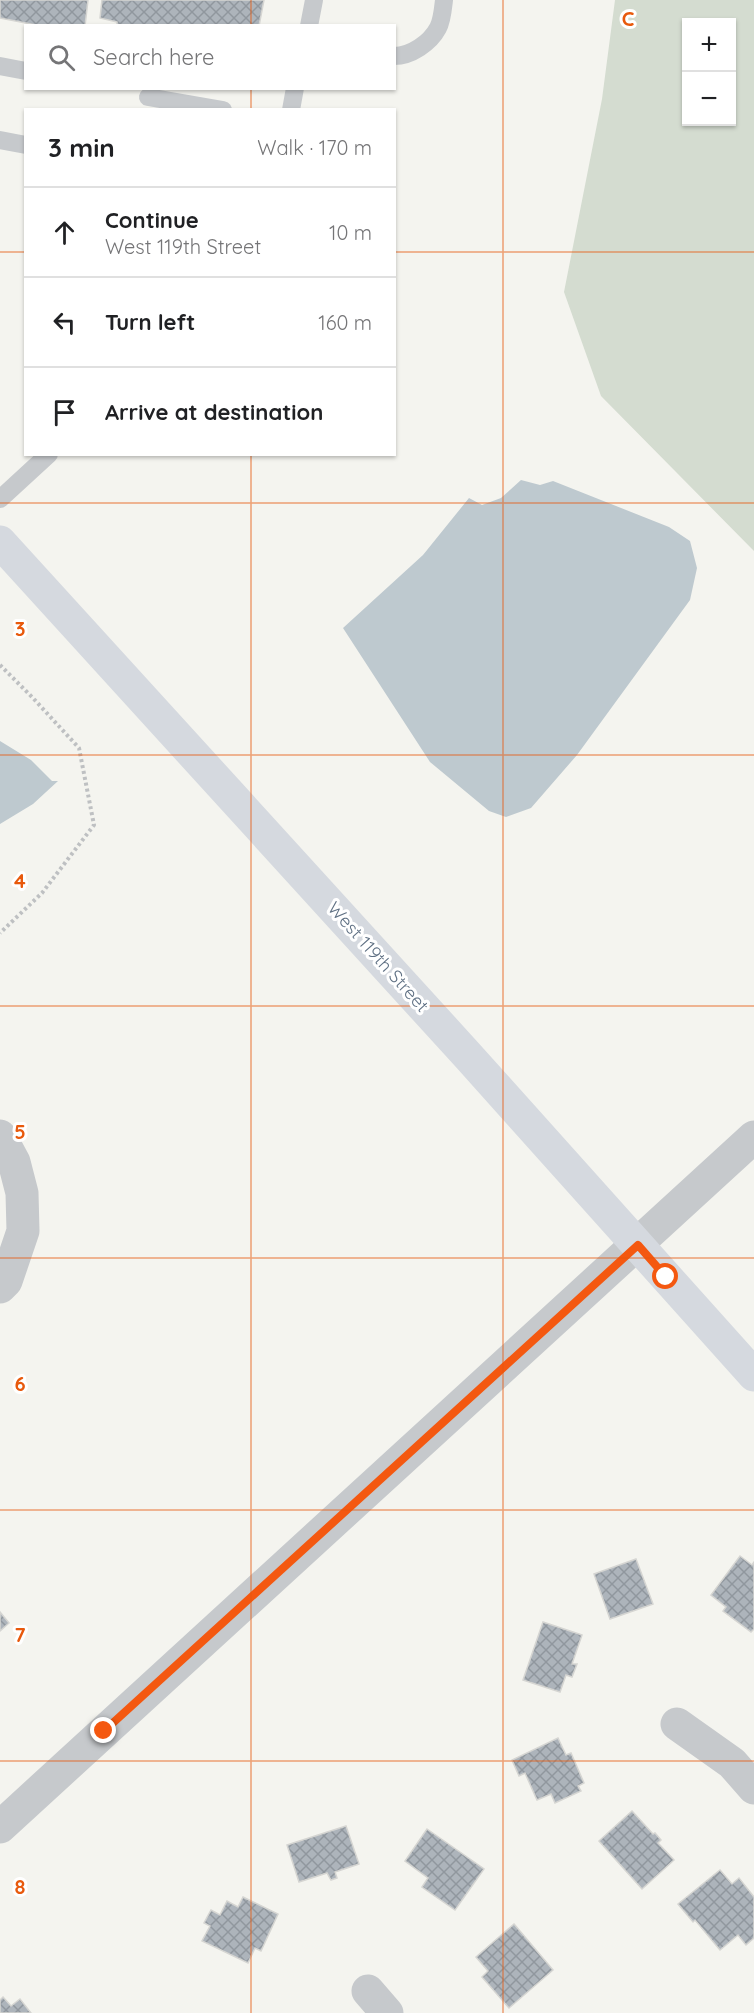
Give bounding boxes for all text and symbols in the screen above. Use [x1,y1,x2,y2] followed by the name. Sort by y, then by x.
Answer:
[622,6,635,31] text: C
[682,18,736,126] map controls
[682,18,736,72] button: +
[24,24,396,90] search box
[45,41,78,74] icon: search
[93,43,214,71] text: Search here
[682,72,736,126] button: −
[48,131,115,164] text: 3 min
[257,135,372,160] text: Walk · 170 m
[105,206,199,234] text: Continue
[48,216,81,249] icon: ahead
[329,220,372,245] text: 10 m
[105,234,261,259] text: West 119th Street
[48,306,81,339] icon: left
[105,308,195,336] text: Turn left
[318,310,372,335] text: 160 m
[48,396,81,429] icon: arrive
[105,398,323,426] text: Arrive at destination
[15,616,25,641] text: 3
[14,868,26,893] text: 4
[323,897,434,1017] street label: West 119th Street
[14,1119,26,1144] text: 5
[652,1263,678,1289] route start
[14,1371,26,1396] text: 6
[15,1622,26,1647] text: 7
[90,1717,116,1743] route end
[15,1874,26,1899] text: 8

